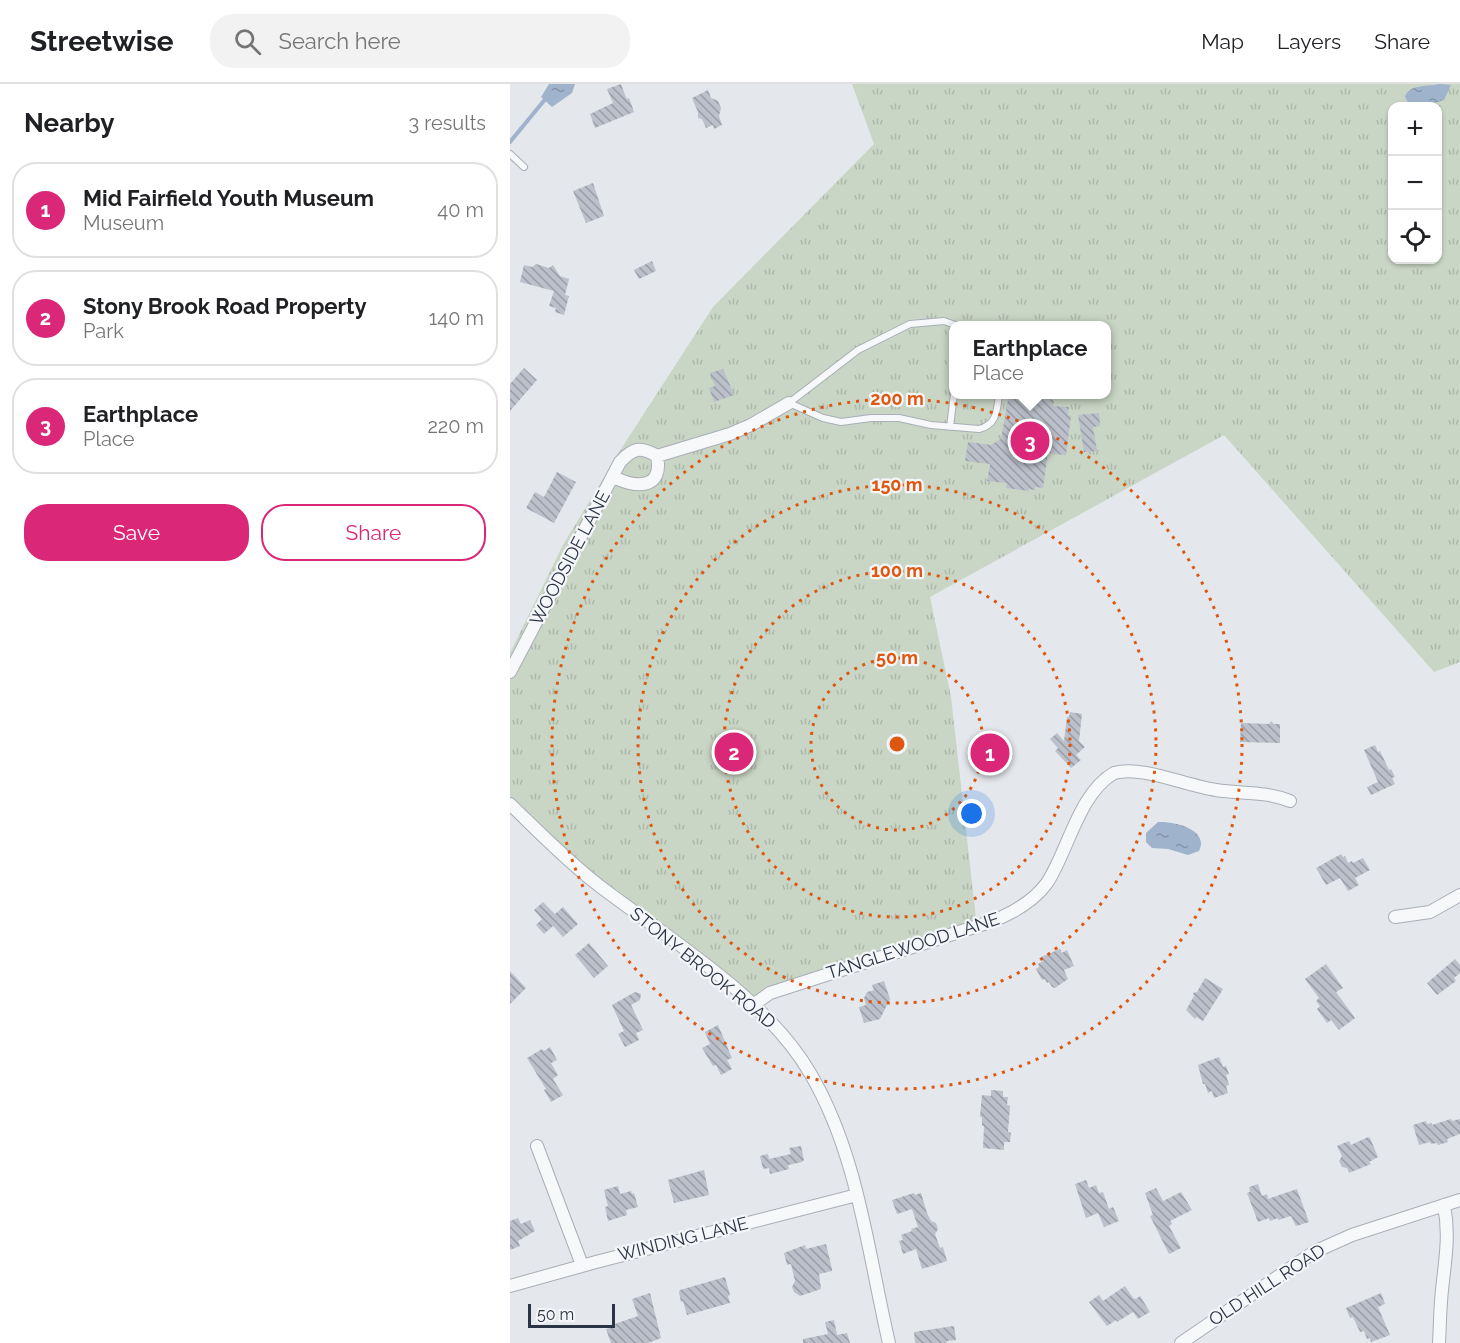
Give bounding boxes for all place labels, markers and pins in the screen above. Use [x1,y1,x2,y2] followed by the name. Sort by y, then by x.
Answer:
[1010,418,1050,464] pin: 3
[714,730,754,774] pin: 2
[970,730,1010,776] pin: 1
[887,734,907,754] centre of rings

